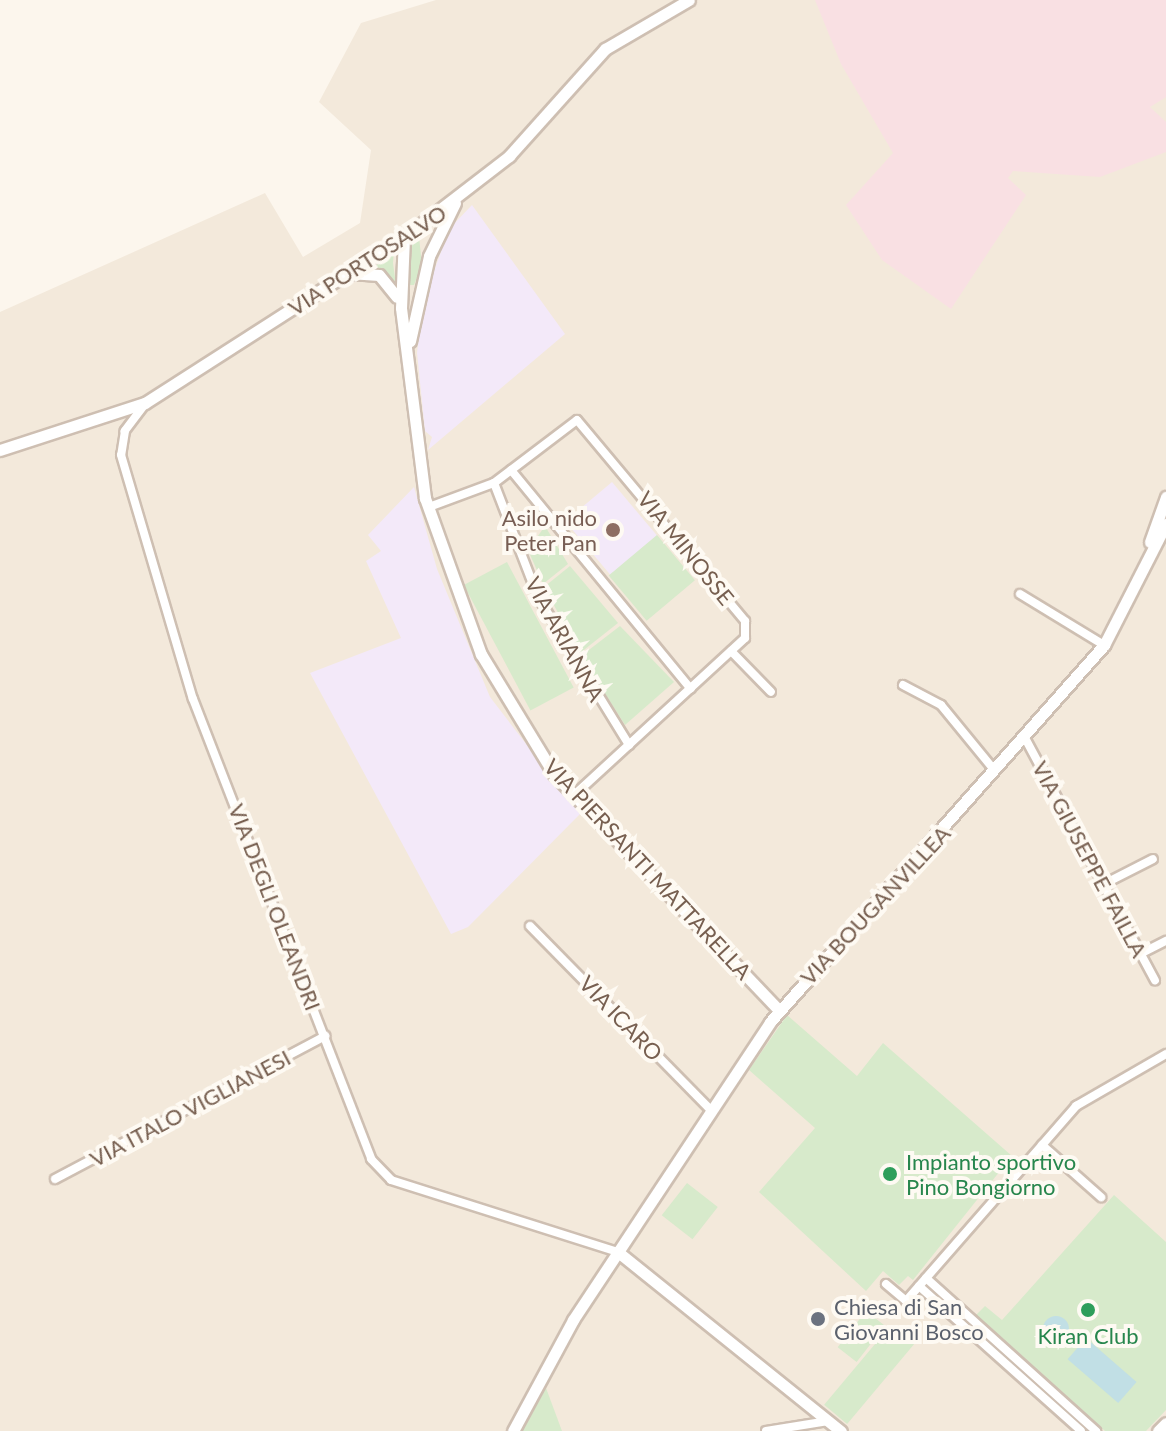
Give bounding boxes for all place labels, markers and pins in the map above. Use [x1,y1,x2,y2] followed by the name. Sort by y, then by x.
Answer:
[502,504,597,556] place label: Asilo nido Peter Pan
[604,521,622,539] marker: Asilo nido Peter Pan
[906,1148,1076,1200] place label: Impianto sportivo Pino Bongiorno
[881,1165,899,1183] marker: Impianto sportivo Pino Bongiorno
[834,1293,984,1344] place label: Chiesa di San Giovanni Bosco
[1079,1301,1097,1319] marker: Kiran Club
[809,1310,827,1328] marker: Chiesa di San Giovanni Bosco
[1037,1323,1139,1349] place label: Kiran Club

